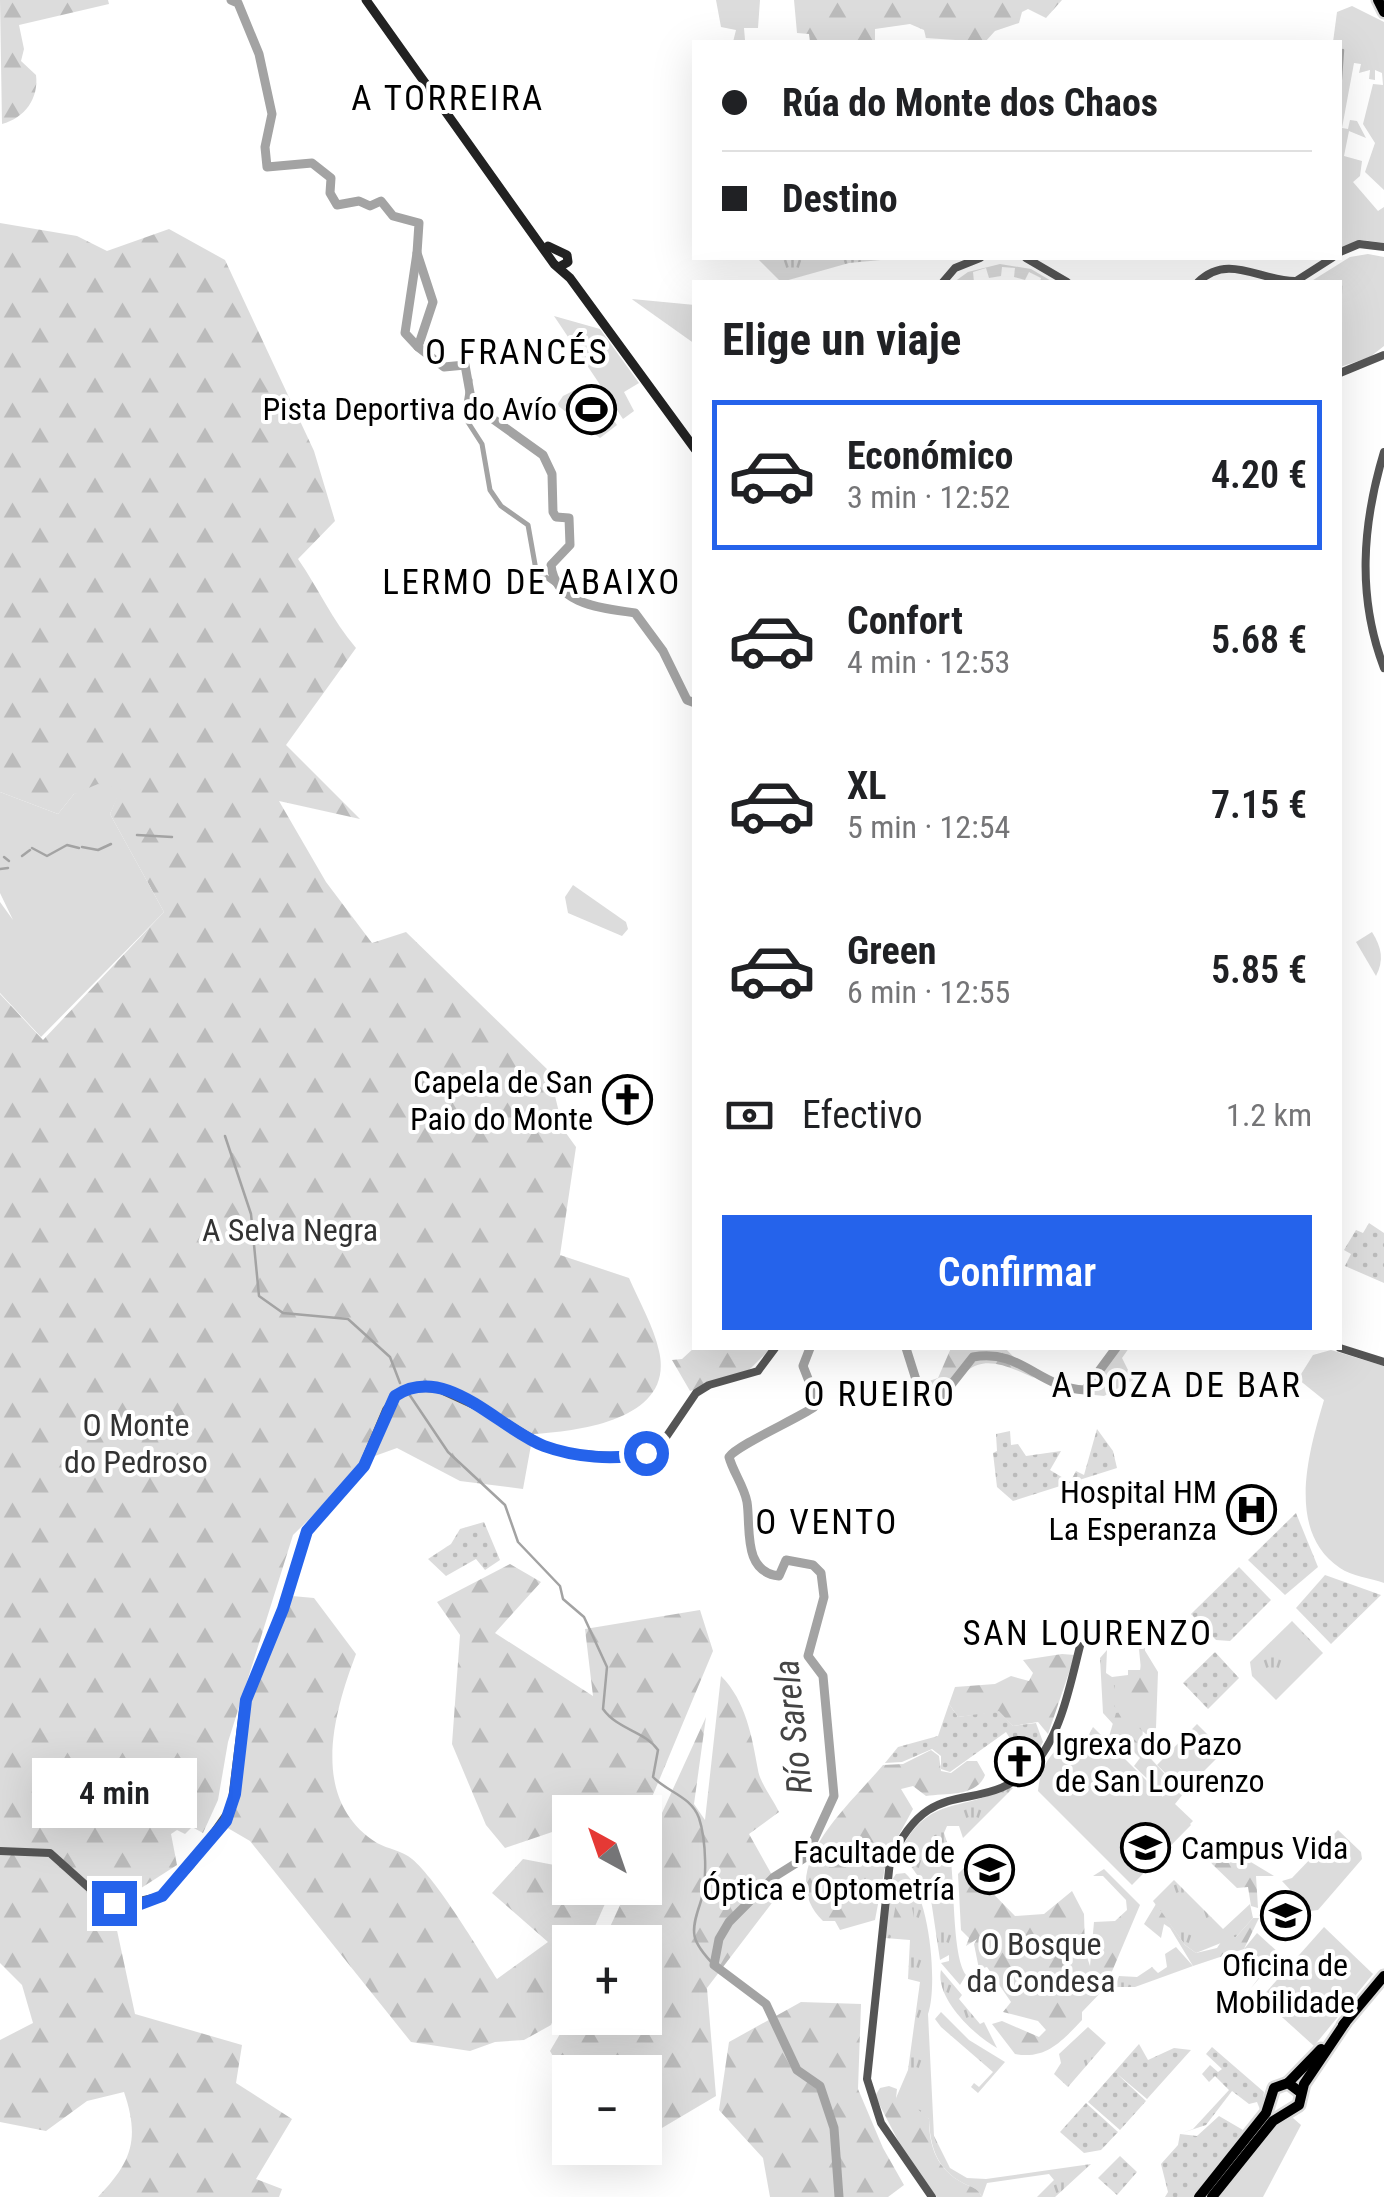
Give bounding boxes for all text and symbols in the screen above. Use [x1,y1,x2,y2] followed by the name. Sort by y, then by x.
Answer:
[351,78,545,119] district label: A TORREIRA
[782,81,1158,125] text: Rúa do Monte dos Chaos
[782,177,898,221] text: Destino
[722,313,961,366] text: Elige un viaje
[425,332,609,373] district label: O FRANCÉS
[566,383,618,435] sports icon: Pista Deportiva do Avío
[262,390,557,428] place label: Pista Deportiva do Avío
[727,430,817,520] icon: car
[847,434,1013,478] text: Económico
[1211,453,1307,497] text: 4.20 €
[847,478,1010,516] text: 3 min · 12:52
[382,562,682,603] district label: LERMO DE ABAIXO
[727,595,817,685] icon: car
[847,599,963,643] text: Confort
[1211,618,1307,662] text: 5.68 €
[847,643,1010,681] text: 4 min · 12:53
[727,760,817,850] icon: car
[847,764,886,808] text: XL
[1211,783,1307,827] text: 7.15 €
[847,808,1010,846] text: 5 min · 12:54
[727,925,817,1015] icon: car
[847,929,937,973] text: Green
[1211,948,1307,992] text: 5.85 €
[847,973,1010,1011] text: 6 min · 12:55
[410,1063,593,1138] place label: Capela de San Paio do Monte
[602,1074,654,1126] church icon: Capela de San Paio do Monte
[722,1088,777,1143] icon: cash
[802,1093,923,1137] text: Efectivo
[1226,1096,1312,1134] text: 1.2 km
[202,1211,378,1249] park label: A Selva Negra
[722,1215,1312,1330] button: Confirmar
[1052,1365,1302,1406] district label: A POZA DE BAR
[803,1374,957,1415] district label: O RUEIRO
[64,1406,208,1481] park label: O Monte do Pedroso
[624,1431,669,1476] route start
[1049,1473,1217,1548] place label: Hospital HM La Esperanza
[1226,1484,1278,1536] hospital icon: Hospital HM La Esperanza
[755,1502,899,1543] district label: O VENTO
[963,1613,1213,1654] district label: SAN LOURENZO
[766,1658,821,1796] water label: Río Sarela
[1055,1725,1265,1800] place label: Igrexa do Pazo de San Lourenzo
[994,1736,1046,1788] church icon: Igrexa do Pazo de San Lourenzo
[32,1758,196,1828] callout: 4 min
[79,1774,150,1812] text: 4 min
[552,1795,662,1905] north arrow
[552,1795,662,2165] map controls
[1120,1822,1172,1874] school or university icon: Campus Vida
[1181,1829,1348,1867] place label: Campus Vida
[702,1833,955,1908] place label: Facultade de Óptica e Optometría
[964,1844,1016,1896] school or university icon: Facultade de Óptica e Optometría
[92,1881,137,1926] route end
[1259,1889,1311,1941] school or university icon: Oficina de Mobilidade
[552,1925,662,2035] button: +
[966,1925,1116,2000] park label: O Bosque da Condesa
[1215,1946,1355,2021] place label: Oficina de Mobilidade
[552,2055,662,2165] button: −

